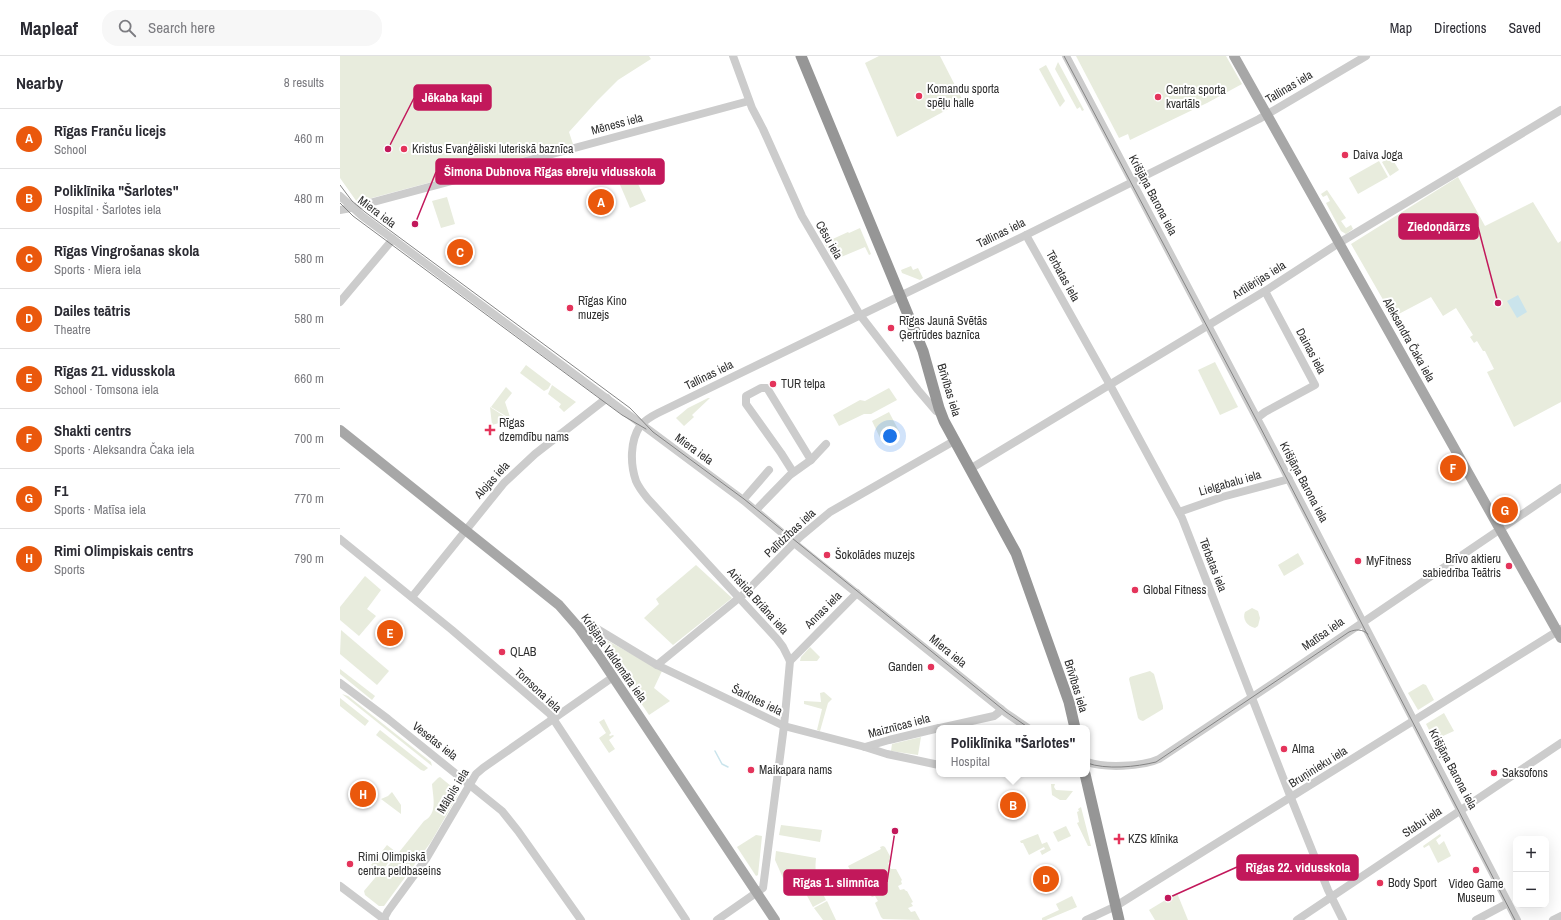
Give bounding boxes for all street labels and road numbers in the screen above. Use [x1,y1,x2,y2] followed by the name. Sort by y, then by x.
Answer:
[1263,66,1316,107] street label: Tallinas iela
[589,109,645,139] street label: Mēness iela
[1125,152,1181,239] street label: Krišjāņa Barona iela
[355,192,400,232] street label: Miera iela
[974,214,1028,252] street label: Tallinas iela
[812,218,847,262] street label: Cēsu iela
[1042,247,1084,305] street label: Tērbatas iela
[1228,257,1289,303] street label: Artilērijas iela
[1379,294,1439,385] street label: Aleksandra Čaka iela
[1292,325,1330,377] street label: Dainas iela
[682,356,736,394] street label: Tallinas iela
[933,362,965,419] street label: Brīvības iela
[672,430,717,469] street label: Miera iela
[1276,439,1332,526] street label: Krišjāņa Barona iela
[470,457,513,503] street label: Alojas iela
[1197,466,1263,500] street label: Lielgabalu iela
[761,505,819,561] street label: Palīdzības iela
[1195,536,1231,595] street label: Tērbatas iela
[723,564,792,638] street label: Aristida Briāna iela
[800,588,845,633] street label: Annas iela
[578,611,651,706] street label: Krišjāņa Valdemāra iela
[1299,613,1348,654] street label: Matīsa iela
[926,631,970,671] street label: Miera iela
[1060,658,1092,715] street label: Brīvības iela
[511,664,565,716] street label: Tomsona iela
[729,681,786,719] street label: Šarlotes iela
[866,710,932,742] street label: Maiznīcas iela
[409,718,461,764] street label: Vesetas iela
[1425,726,1481,813] street label: Krišjāņa Barona iela
[1286,742,1351,791] street label: Bruņinieku iela
[433,765,473,816] street label: Mālpils iela
[1399,803,1445,841] street label: Stabu iela

